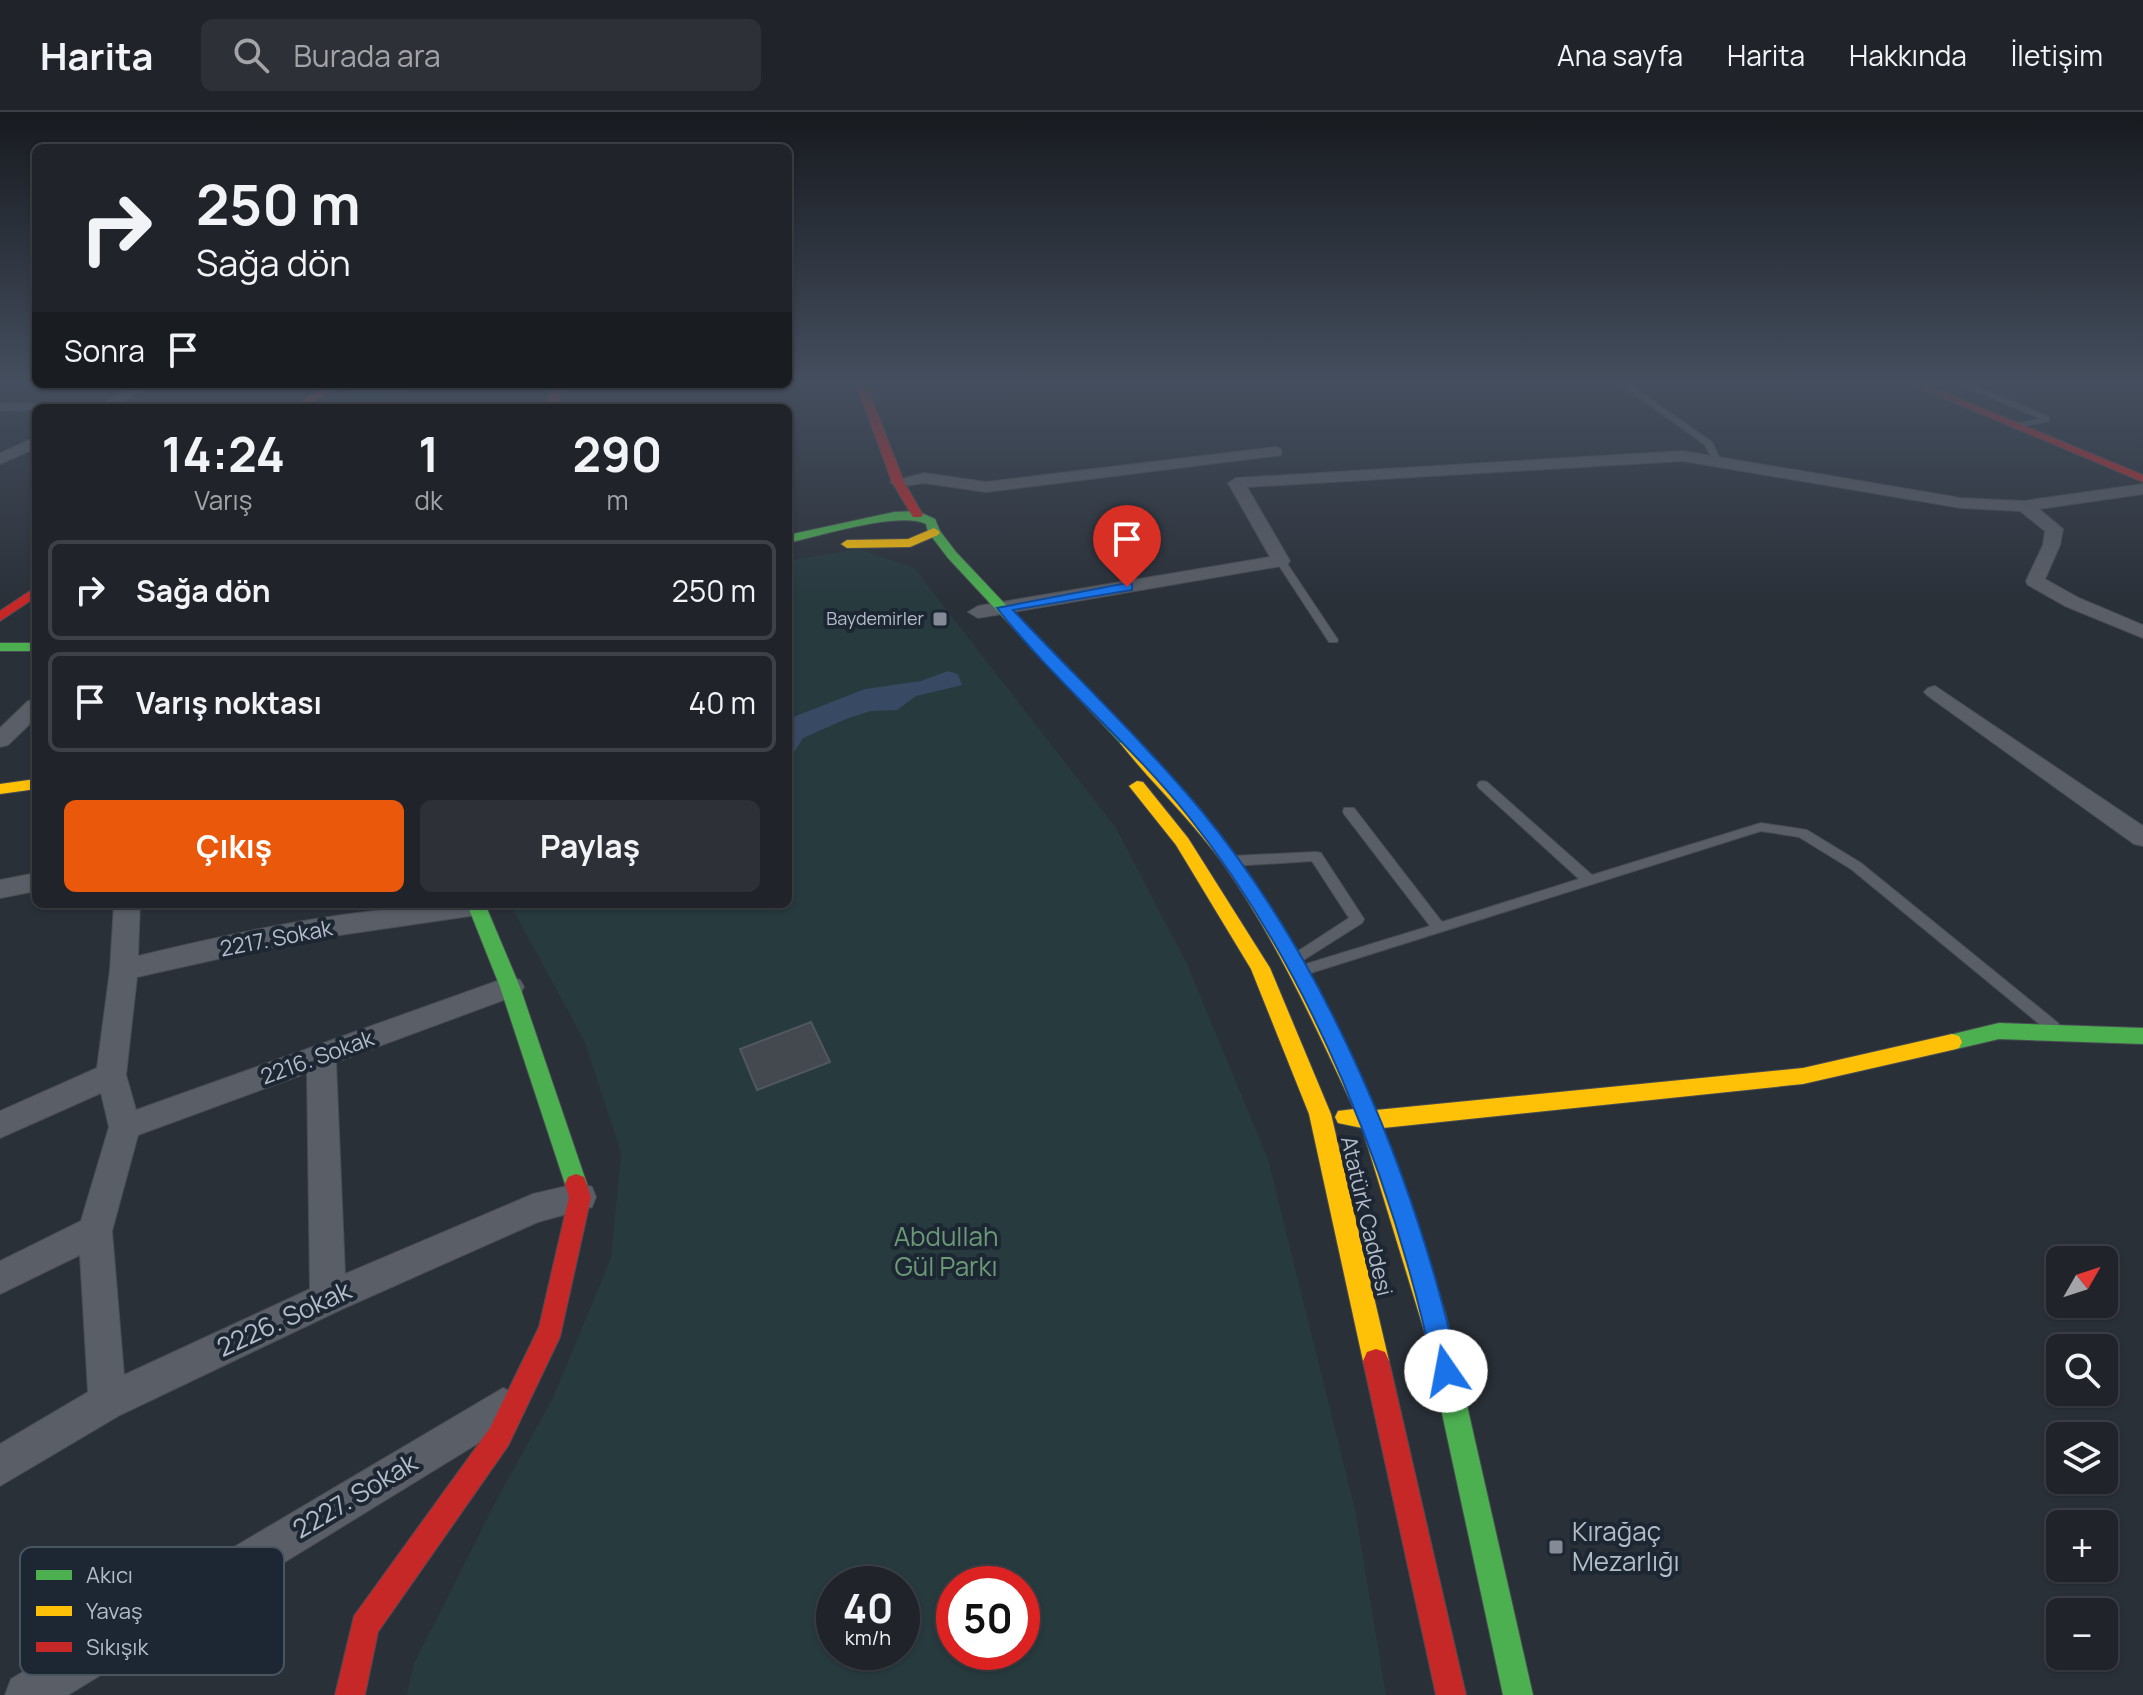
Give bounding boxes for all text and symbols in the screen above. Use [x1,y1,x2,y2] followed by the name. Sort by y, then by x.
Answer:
[201,19,761,91] search box
[40,29,153,81] text: Harita
[229,33,273,77] icon: search
[293,35,441,76] text: Burada ara
[1557,36,1683,74] text: Ana sayfa
[1727,36,1805,74] text: Harita
[1849,36,1967,74] text: Hakkında
[2011,36,2103,74] text: İletişim
[196,165,361,242] text: 250 m
[64,176,168,280] icon: right
[196,238,351,287] text: Sağa dön
[161,328,205,372] icon: arrive
[64,330,145,371] text: Sonra
[162,421,285,486] text: 14:24
[418,421,439,486] text: 1
[572,421,662,486] text: 290
[194,482,252,518] text: Varış
[415,482,443,518] text: dk
[606,482,628,518] text: m
[1093,505,1161,587] pin
[1105,517,1149,561] icon: arrive
[68,568,112,612] icon: right
[136,570,271,611] text: Sağa dön
[672,570,756,611] text: 250 m
[826,606,925,630] place label: Baydemirler
[931,610,949,628] marker: Baydemirler
[68,680,112,724] icon: arrive
[136,682,322,723] text: Varış noktası
[689,682,756,723] text: 40 m
[64,800,404,892] button: Çıkış
[420,800,760,892] button: Paylaş
[217,912,336,964] street label: 2217. Sokak
[256,1022,379,1091] street label: 2216. Sokak
[1334,1133,1400,1299] street label: Atatürk Caddesi
[894,1218,998,1284] park label: Abdullah Gül Parkı
[2046,1246,2118,1318] north arrow
[2046,1246,2118,1670] map controls
[211,1271,357,1365] street label: 2226. Sokak
[1404,1329,1488,1413] position arrow
[2046,1334,2118,1406] button: search
[2046,1422,2118,1494] button: layers
[286,1443,424,1546] street label: 2227. Sokak
[2046,1510,2118,1582] button: +
[1572,1513,1679,1579] place label: Kırağaç Mezarlığı
[1547,1538,1565,1556] marker: Kırağaç Mezarlığı
[20,1547,284,1675] legend
[86,1560,133,1590] text: Akıcı
[936,1566,1040,1670] speed limit sign: 50
[843,1580,893,1635] text: 40
[86,1596,143,1626] text: Yavaş
[2046,1598,2118,1670] button: −
[845,1624,891,1651] text: km/h
[86,1632,149,1662] text: Sıkışık

